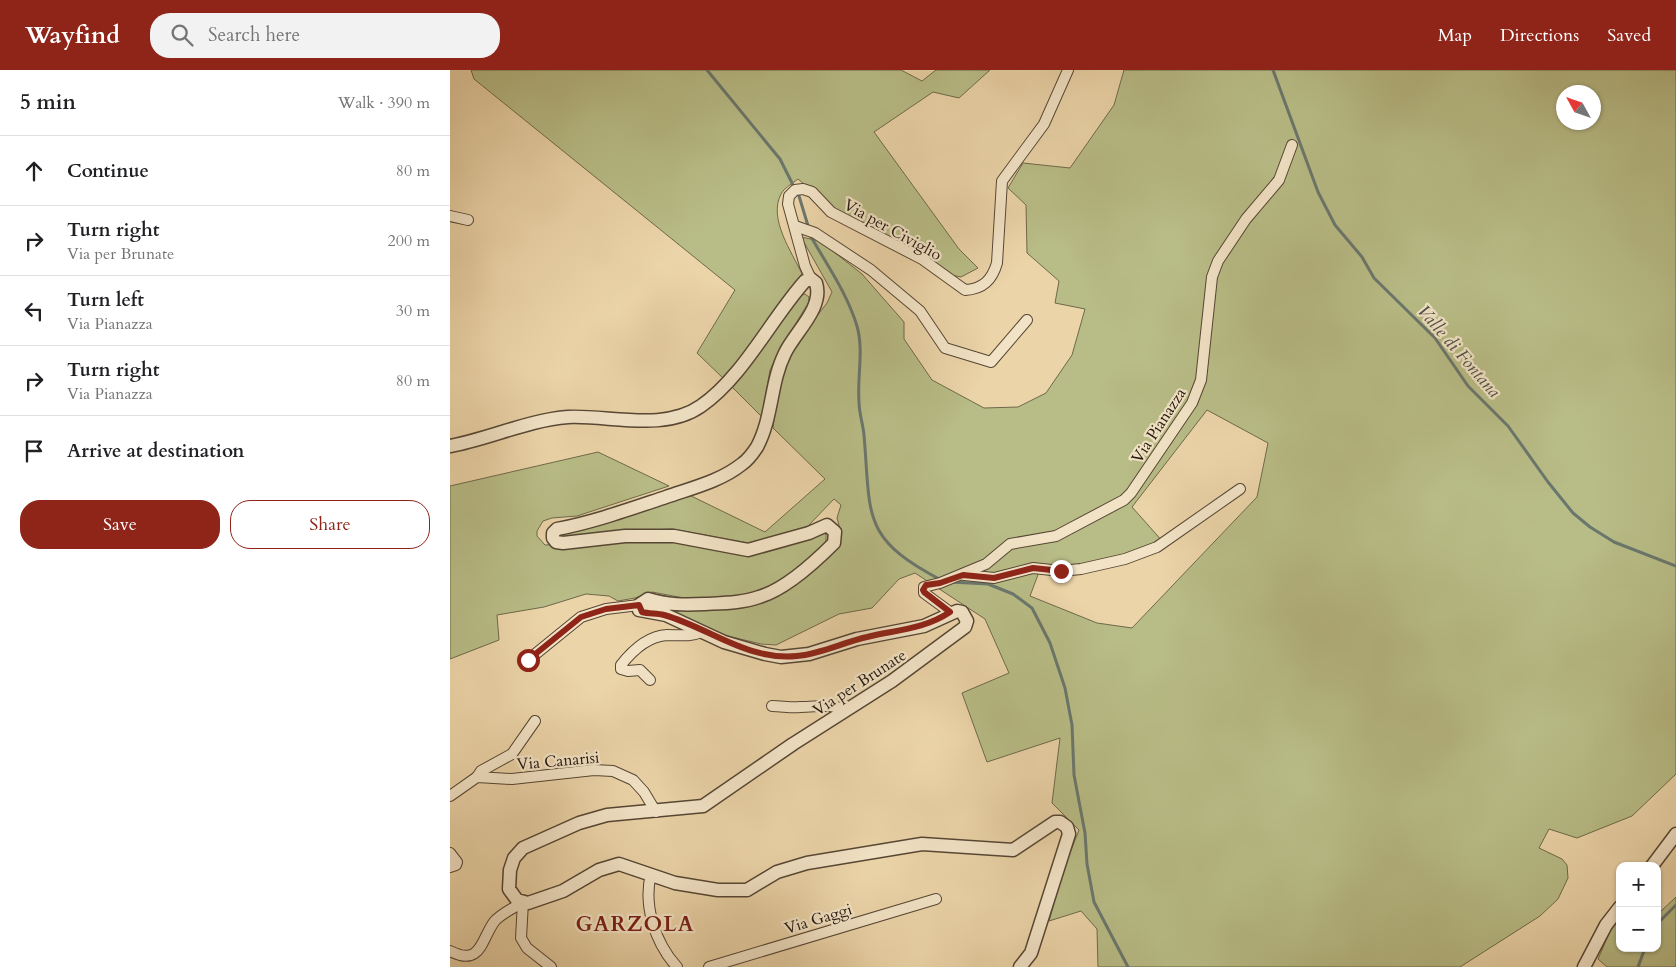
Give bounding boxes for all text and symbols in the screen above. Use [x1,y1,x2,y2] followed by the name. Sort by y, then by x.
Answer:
[150,13,500,58] search box
[25,19,120,52] text: Wayfind
[168,21,196,49] icon: search
[208,22,300,48] text: Search here
[1438,23,1472,48] text: Map
[1500,23,1579,48] text: Directions
[1607,23,1651,48] text: Saved
[1556,85,1601,130] north arrow
[20,88,76,117] text: 5 min
[338,92,430,114] text: Walk · 390 m
[20,157,48,185] icon: ahead
[67,158,149,184] text: Continue
[396,160,430,182] text: 80 m
[840,194,946,266] street label: Via per Civiglio
[67,217,159,243] text: Turn right
[20,227,48,255] icon: right
[388,230,430,252] text: 200 m
[67,243,174,265] text: Via per Brunate
[67,287,144,313] text: Turn left
[20,297,48,325] icon: left
[1411,299,1506,403] water label: Valle di Fontana
[396,300,430,322] text: 30 m
[67,313,153,335] text: Via Pianazza
[67,357,159,383] text: Turn right
[20,367,48,395] icon: right
[396,370,430,392] text: 80 m
[67,383,153,405] text: Via Pianazza
[1126,384,1191,467] street label: Via Pianazza
[20,437,48,465] icon: arrive
[67,438,244,464] text: Arrive at destination
[20,500,220,549] button: Save
[230,500,430,549] button: Share
[1050,560,1073,583] route end
[809,644,910,721] street label: Via per Brunate
[517,649,540,672] route start
[516,746,601,776] street label: Via Canarisi
[1616,862,1661,952] map controls
[1616,862,1661,907] button: +
[782,898,855,940] street label: Via Gaggi
[1616,907,1661,952] button: −
[576,910,694,939] district label: GARZOLA

